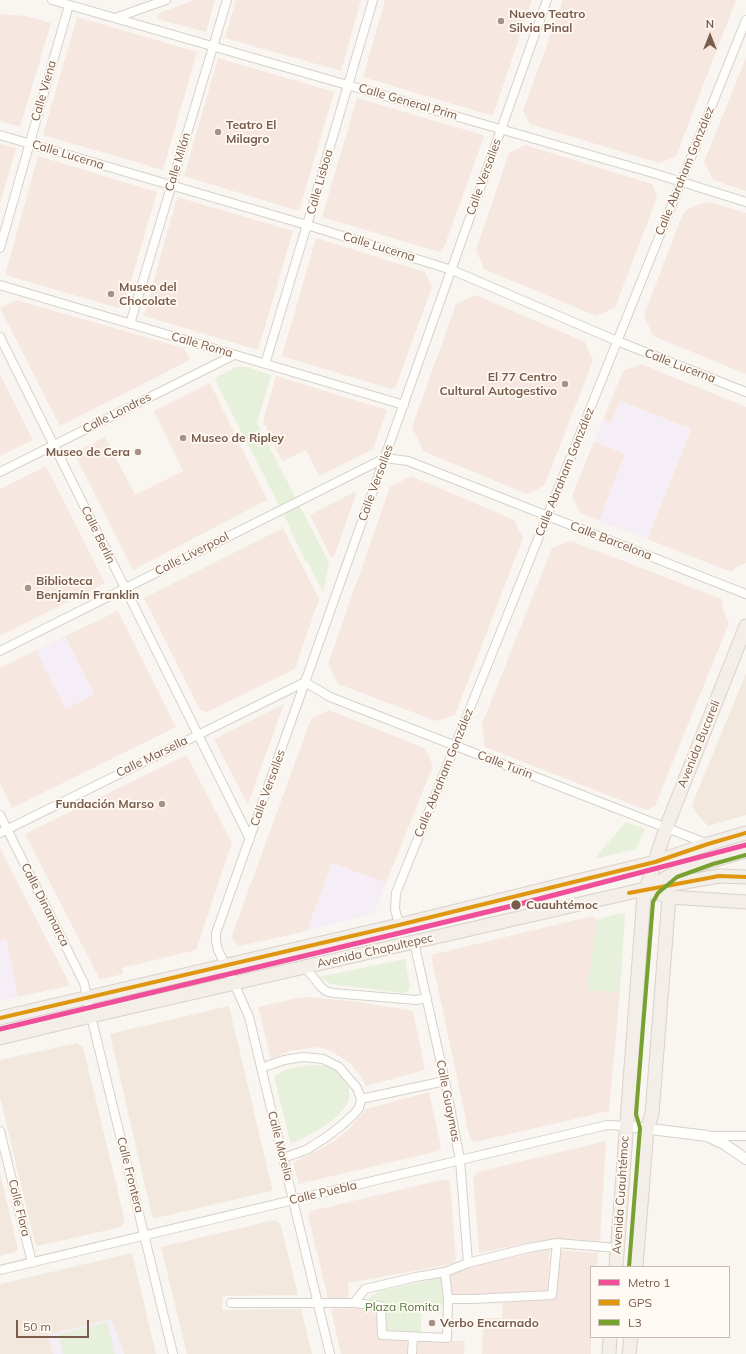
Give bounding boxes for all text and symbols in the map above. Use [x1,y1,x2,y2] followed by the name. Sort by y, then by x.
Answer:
[509,7,585,35] place label: Nuevo Teatro Silvia Pinal
[496,16,506,26] marker: Nuevo Teatro Silvia Pinal
[690,16,730,56] north arrow
[706,17,714,31] text: N
[28,59,60,123] street label: Calle Viena
[357,81,459,123] street label: Calle General Prim
[653,104,717,238] street label: Calle Abraham González
[226,118,276,146] place label: Teatro El Milagro
[213,127,223,137] marker: Teatro El Milagro
[162,131,194,193] street label: Calle Milán
[30,137,106,173] street label: Calle Lucerna
[463,137,505,217] street label: Calle Versalles
[304,148,336,216] street label: Calle Lisboa
[341,229,417,265] street label: Calle Lucerna
[119,280,177,308] place label: Museo del Chocolate
[106,289,116,299] marker: Museo del Chocolate
[170,329,234,361] street label: Calle Roma
[642,346,718,386] street label: Calle Lucerna
[440,370,557,398] place label: El 77 Centro Cultural Autogestivo
[560,379,570,389] marker: El 77 Centro Cultural Autogestivo
[80,390,154,436] street label: Calle Londres
[533,405,597,539] street label: Calle Abraham González
[191,431,284,445] place label: Museo de Ripley
[178,433,188,443] marker: Museo de Ripley
[355,443,397,523] street label: Calle Versalles
[46,445,130,459] place label: Museo de Cera
[133,447,143,457] marker: Museo de Cera
[78,504,118,566] street label: Calle Berlín
[568,519,654,563] street label: Calle Barcelona
[153,529,231,579] street label: Calle Liverpool
[36,574,139,602] place label: Biblioteca Benjamín Franklin
[23,583,33,593] marker: Biblioteca Benjamín Franklin
[675,698,723,790] street label: Avenida Bucareli
[412,706,476,840] street label: Calle Abraham González
[114,733,190,781] street label: Calle Marsella
[247,748,289,828] street label: Calle Versalles
[475,748,535,782] street label: Calle Turin
[56,797,154,811] place label: Fundación Marso
[157,799,167,809] marker: Fundación Marso
[18,861,72,949] street label: Calle Dinamarca
[509,898,523,912] marker: Cuauhtémoc
[526,898,598,912] place label: Cuauhtémoc
[316,931,434,971] street label: Avenida Chapultepec
[433,1059,463,1143] street label: Calle Guaymas
[264,1110,296,1182] street label: Calle Morelia
[610,1135,632,1255] street label: Avenida Cuauhtémoc
[114,1136,146,1214] street label: Calle Frontera
[5,1178,33,1238] street label: Calle Flora
[288,1178,358,1208] street label: Calle Puebla
[590,1266,730,1338] legend
[628,1275,670,1290] text: Metro 1
[628,1295,652,1310] text: GPS
[365,1300,439,1314] park label: Plaza Romita
[18,1312,91,1338] scale bar
[628,1315,642,1330] text: L3
[440,1316,539,1330] place label: Verbo Encarnado
[427,1318,437,1328] marker: Verbo Encarnado
[23,1319,51,1334] text: 50 m

